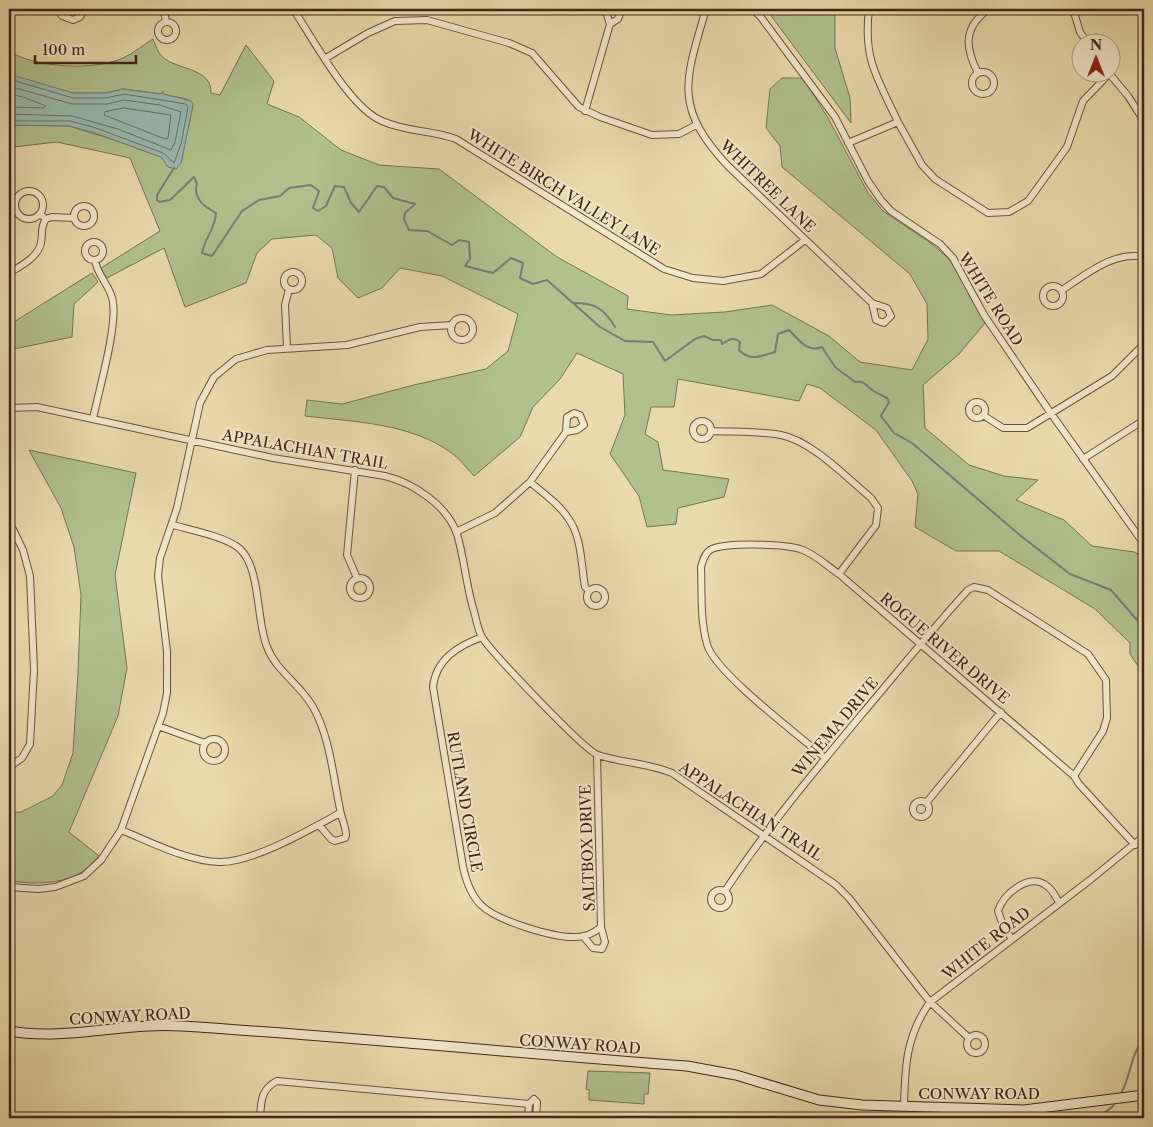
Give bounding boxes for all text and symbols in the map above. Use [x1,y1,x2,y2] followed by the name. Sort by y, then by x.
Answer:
[35,32,136,64] scale bar
[1070,32,1120,82] north arrow
[1090,36,1102,54] text: N
[42,40,85,59] text: 100 m
[463,124,664,259] street label: WHITE BIRCH VALLEY LANE
[716,135,820,236] street label: WHITREE LANE
[954,248,1027,349] street label: WHITE ROAD
[220,425,389,473] street label: APPALACHIAN TRAIL
[876,588,1014,708] street label: ROGUE RIVER DRIVE
[787,673,882,781] street label: WINEMA DRIVE
[443,730,487,874] street label: RUTLAND CIRCLE
[675,757,827,865] street label: APPALACHIAN TRAIL
[575,784,599,912] street label: SALTBOX DRIVE
[937,903,1034,984] street label: WHITE ROAD
[69,1003,191,1029] street label: CONWAY ROAD
[519,1030,641,1058] street label: CONWAY ROAD
[918,1084,1040,1103] street label: CONWAY ROAD

